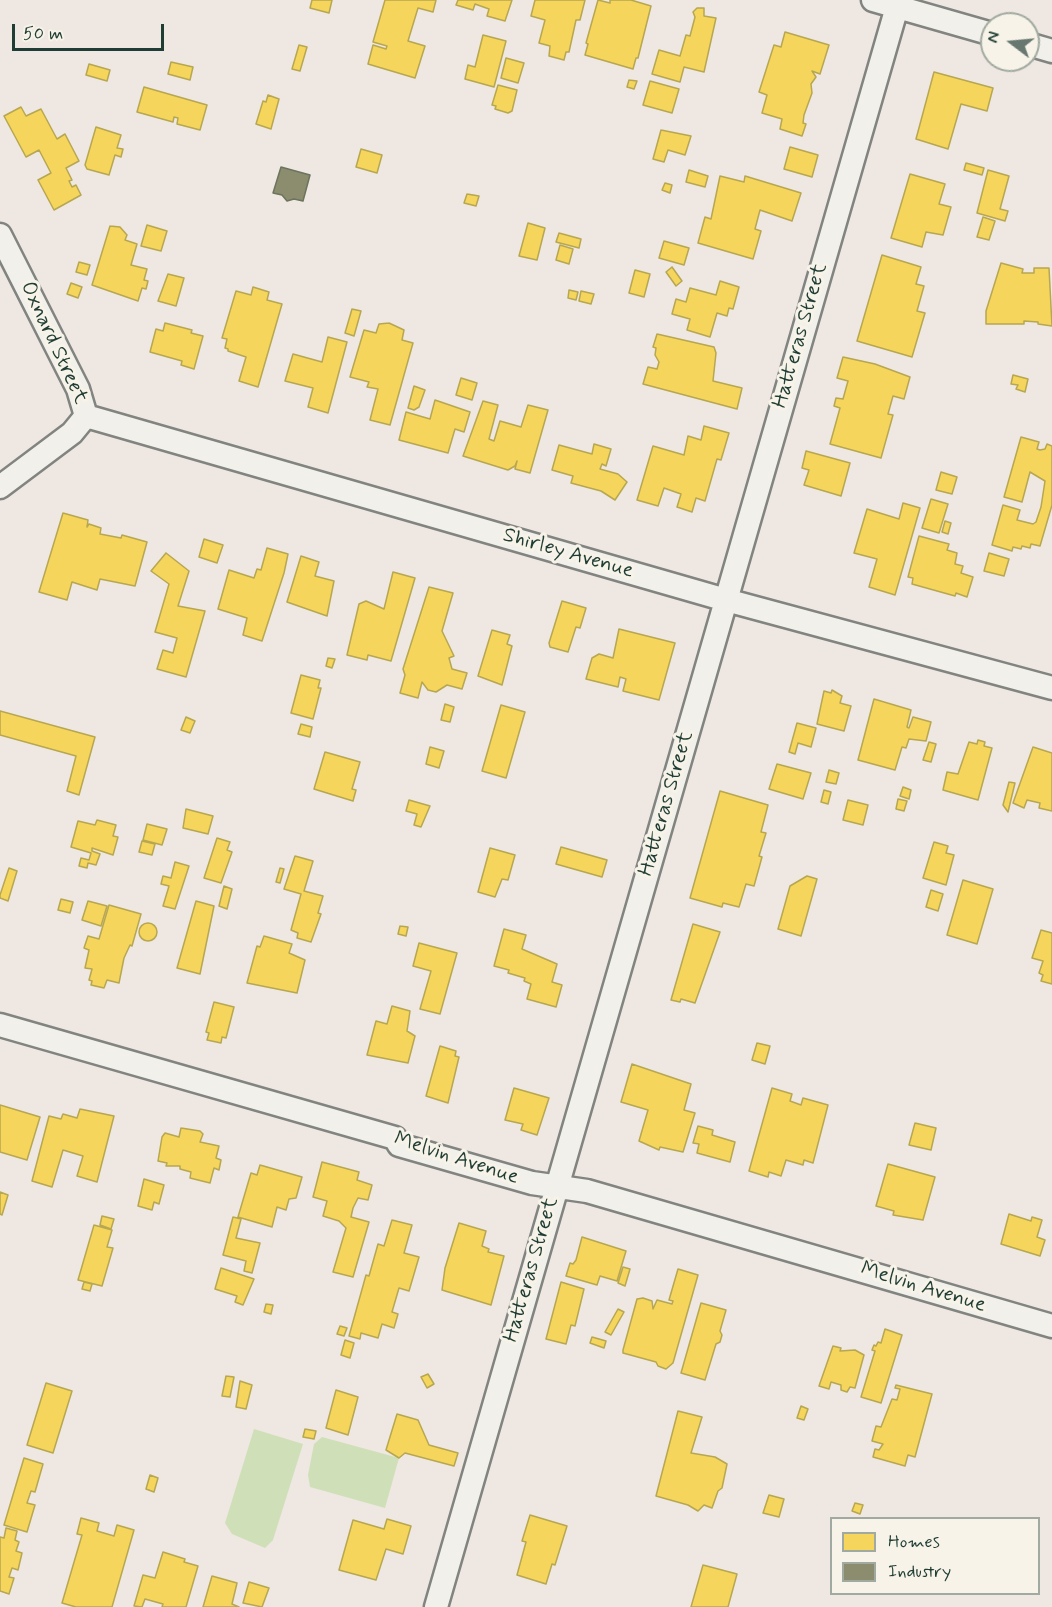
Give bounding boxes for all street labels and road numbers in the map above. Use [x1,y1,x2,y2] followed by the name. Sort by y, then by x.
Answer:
[768,261,834,411] street label: Hatteras Street
[14,278,92,408] street label: Oxnard Street
[500,523,636,585] street label: Shirley Avenue
[634,729,700,879] street label: Hatteras Street
[390,1127,522,1191] street label: Melvin Avenue
[499,1195,565,1345] street label: Hatteras Street
[857,1257,989,1319] street label: Melvin Avenue

